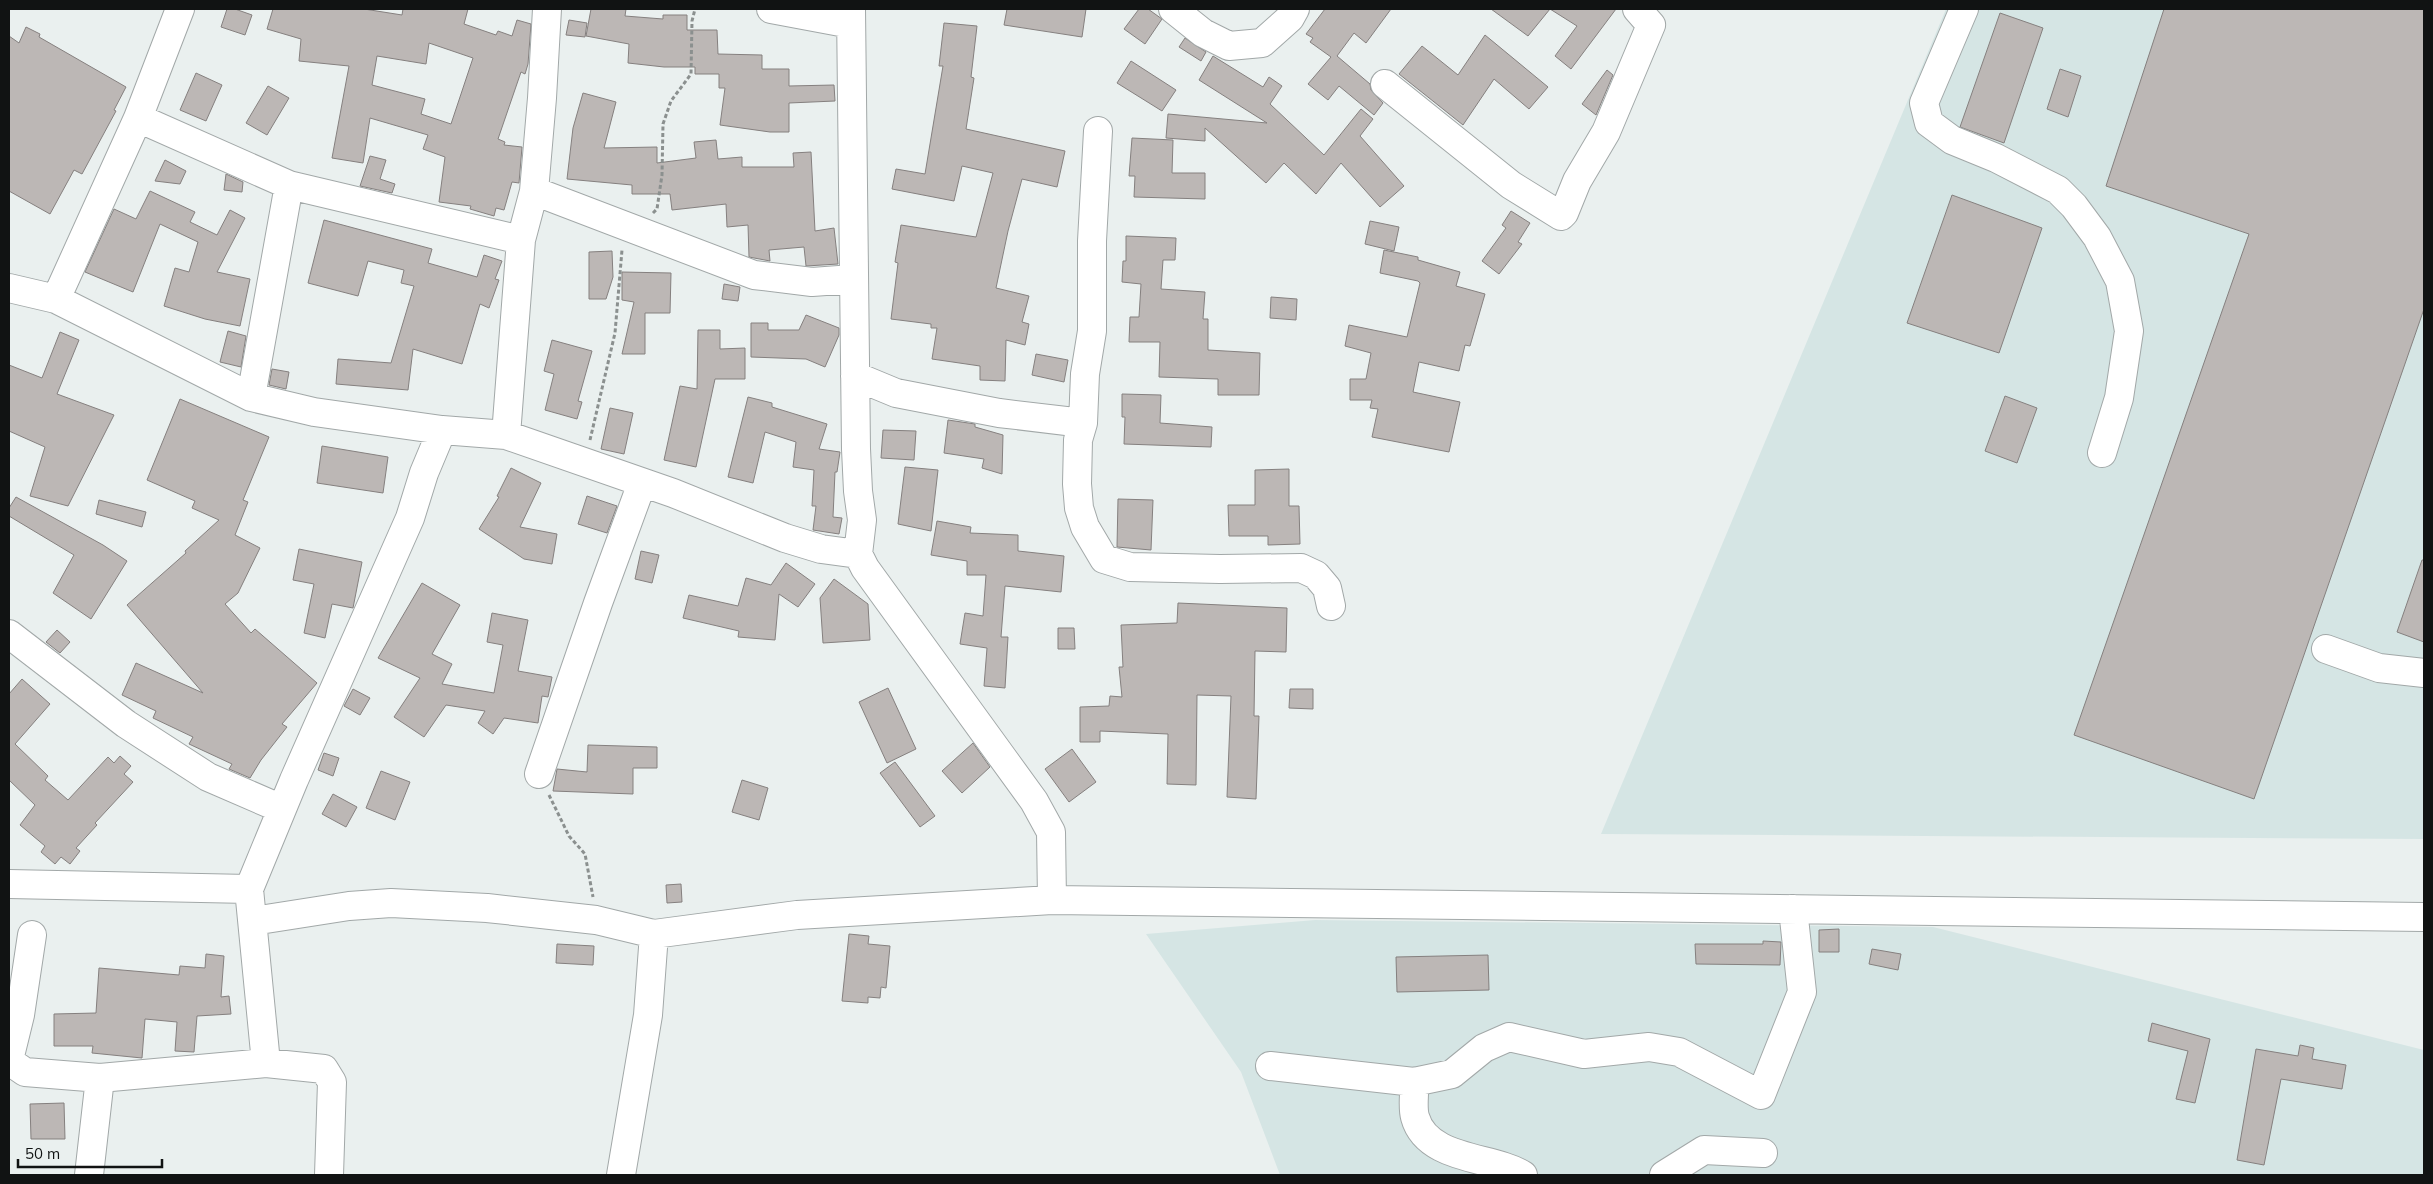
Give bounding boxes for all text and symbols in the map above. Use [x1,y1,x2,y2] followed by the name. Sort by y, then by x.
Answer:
[18,1136,161,1168] scale bar
[25,1144,60,1163] text: 50 m

